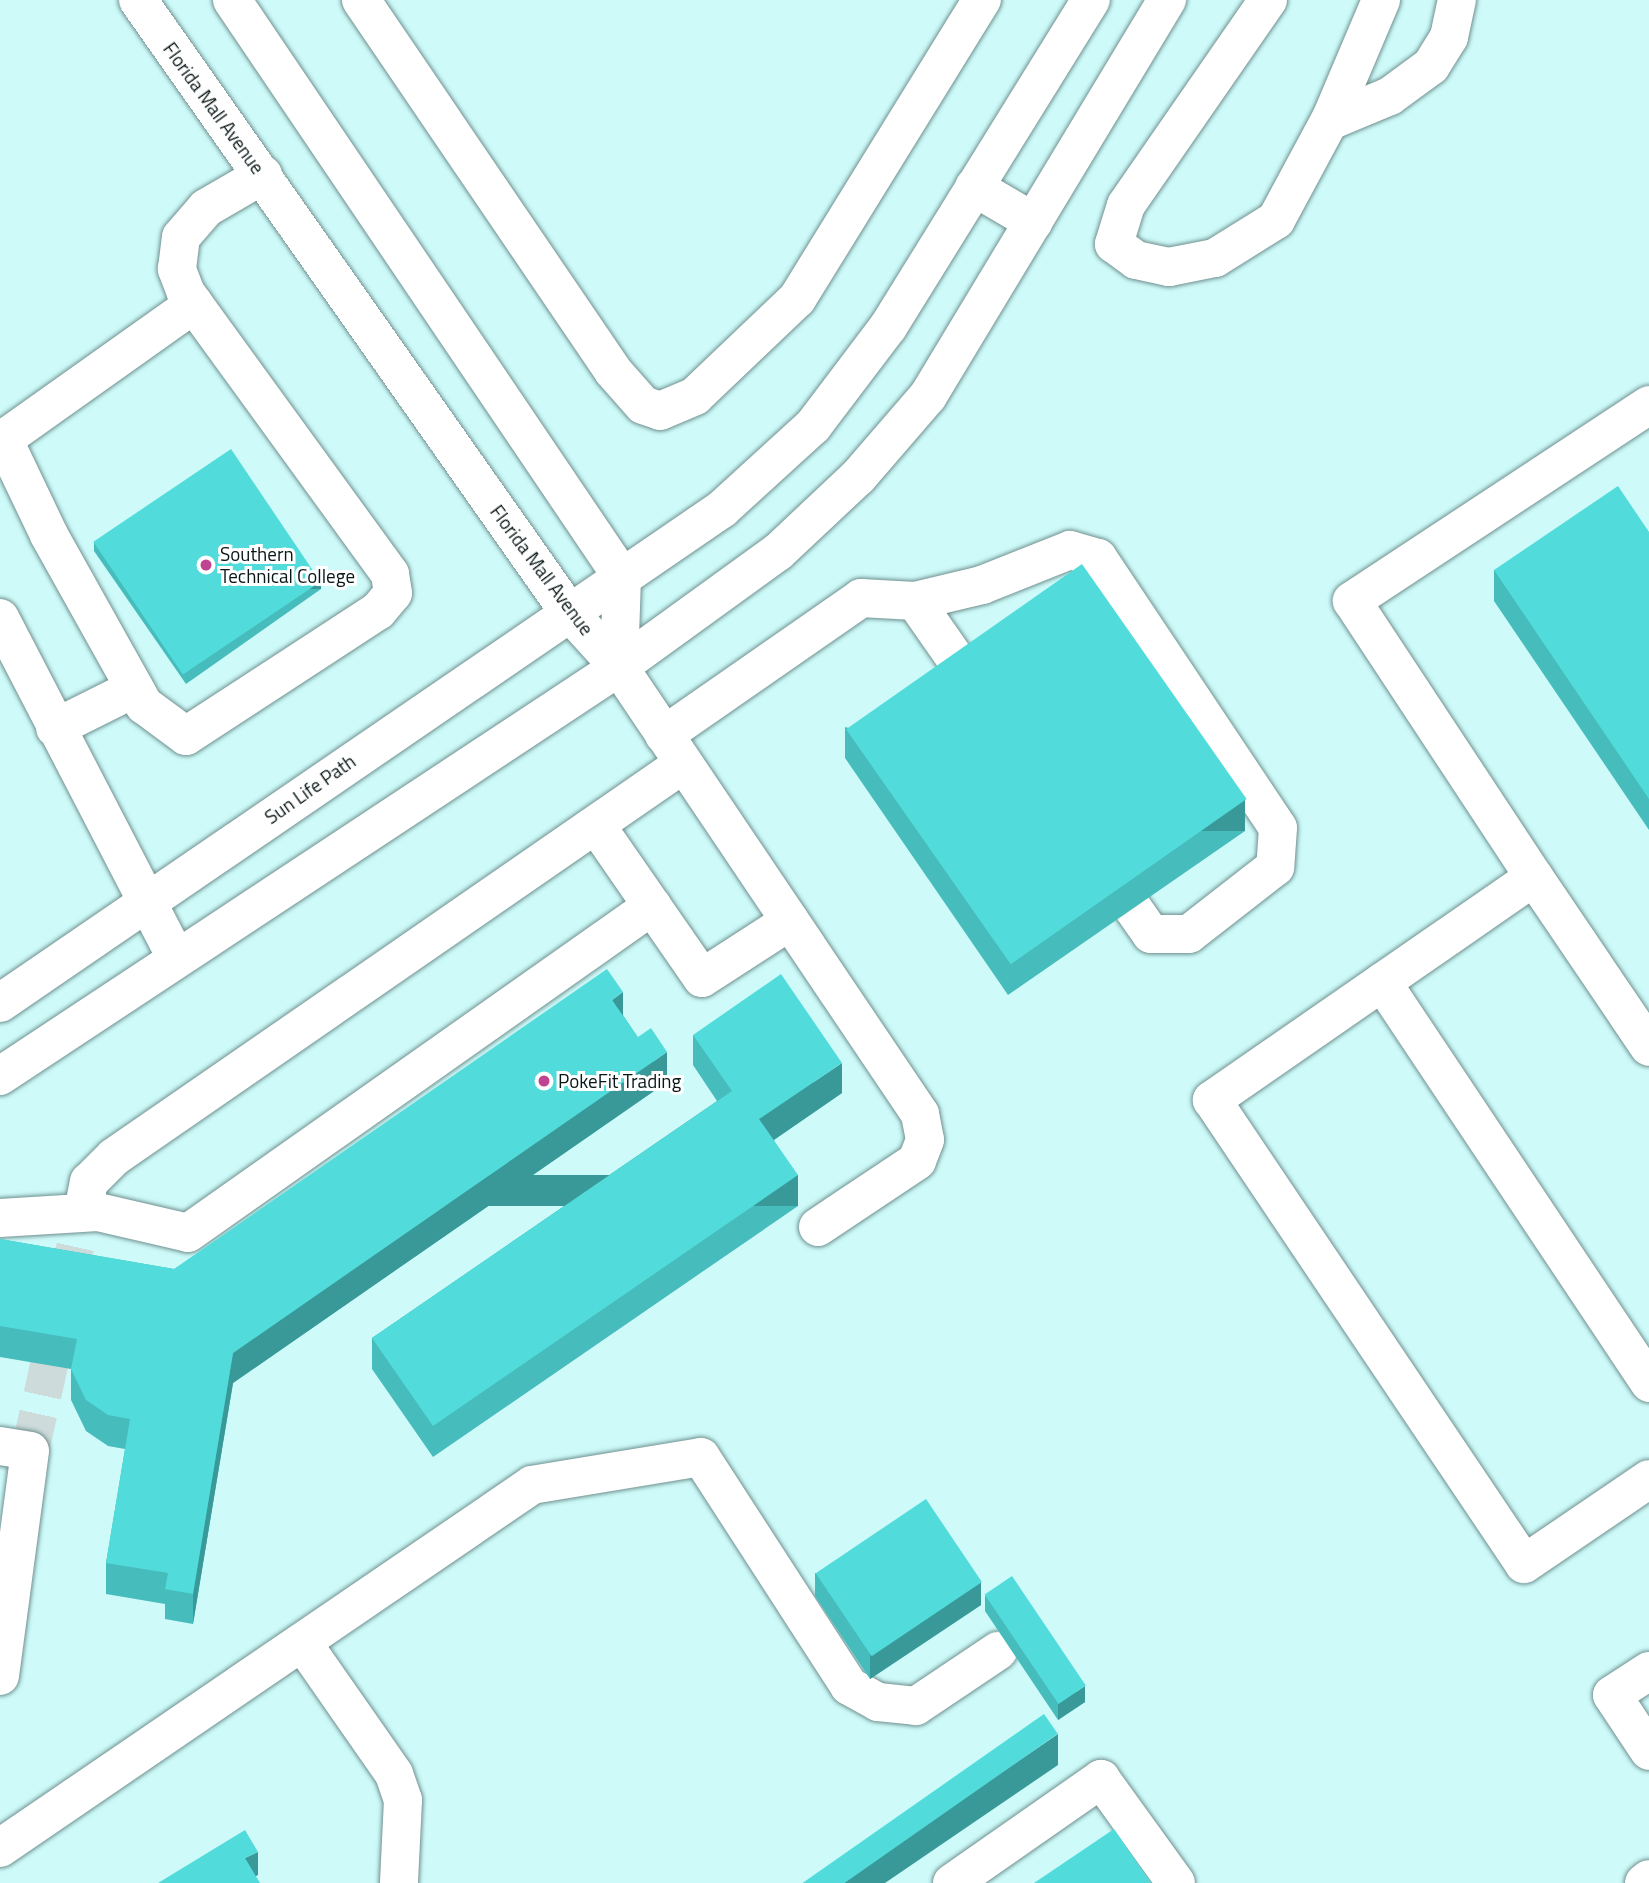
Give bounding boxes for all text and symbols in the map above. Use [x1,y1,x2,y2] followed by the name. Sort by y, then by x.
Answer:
[159,38,269,178] street label: Florida Mall Avenue
[486,501,598,639] street label: Florida Mall Avenue
[220,543,355,587] place label: Southern Technical College
[198,557,214,573] marker: Southern Technical College
[260,749,360,829] street label: Sun Life Path
[558,1070,681,1092] place label: PokeFit Trading
[536,1073,552,1089] marker: PokeFit Trading

